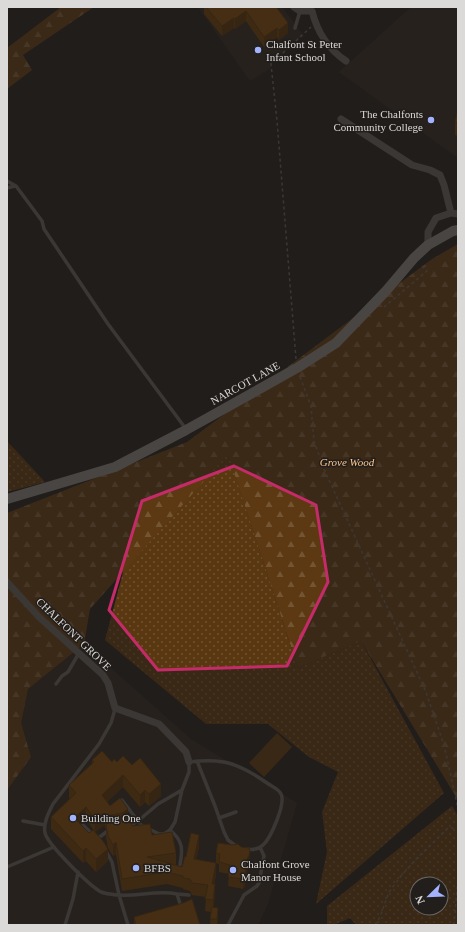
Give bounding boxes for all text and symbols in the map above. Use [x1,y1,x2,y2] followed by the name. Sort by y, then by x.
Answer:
[266,38,342,63] place label: Chalfont St Peter Infant School
[253,45,263,55] marker: Chalfont St Peter Infant School
[333,108,423,133] place label: The Chalfonts Community College
[426,115,436,125] marker: The Chalfonts Community College
[208,359,282,407] street label: NARCOT LANE
[320,456,375,468] park label: Grove Wood
[34,595,114,673] street label: CHALFONT GROVE
[81,812,141,824] place label: Building One
[68,813,78,823] marker: Building One
[241,858,310,883] place label: Chalfont Grove Manor House
[144,862,171,874] place label: BFBS
[131,863,141,873] marker: BFBS
[228,865,238,875] marker: Chalfont Grove Manor House
[409,876,449,916] north arrow
[413,894,427,906] text: N

